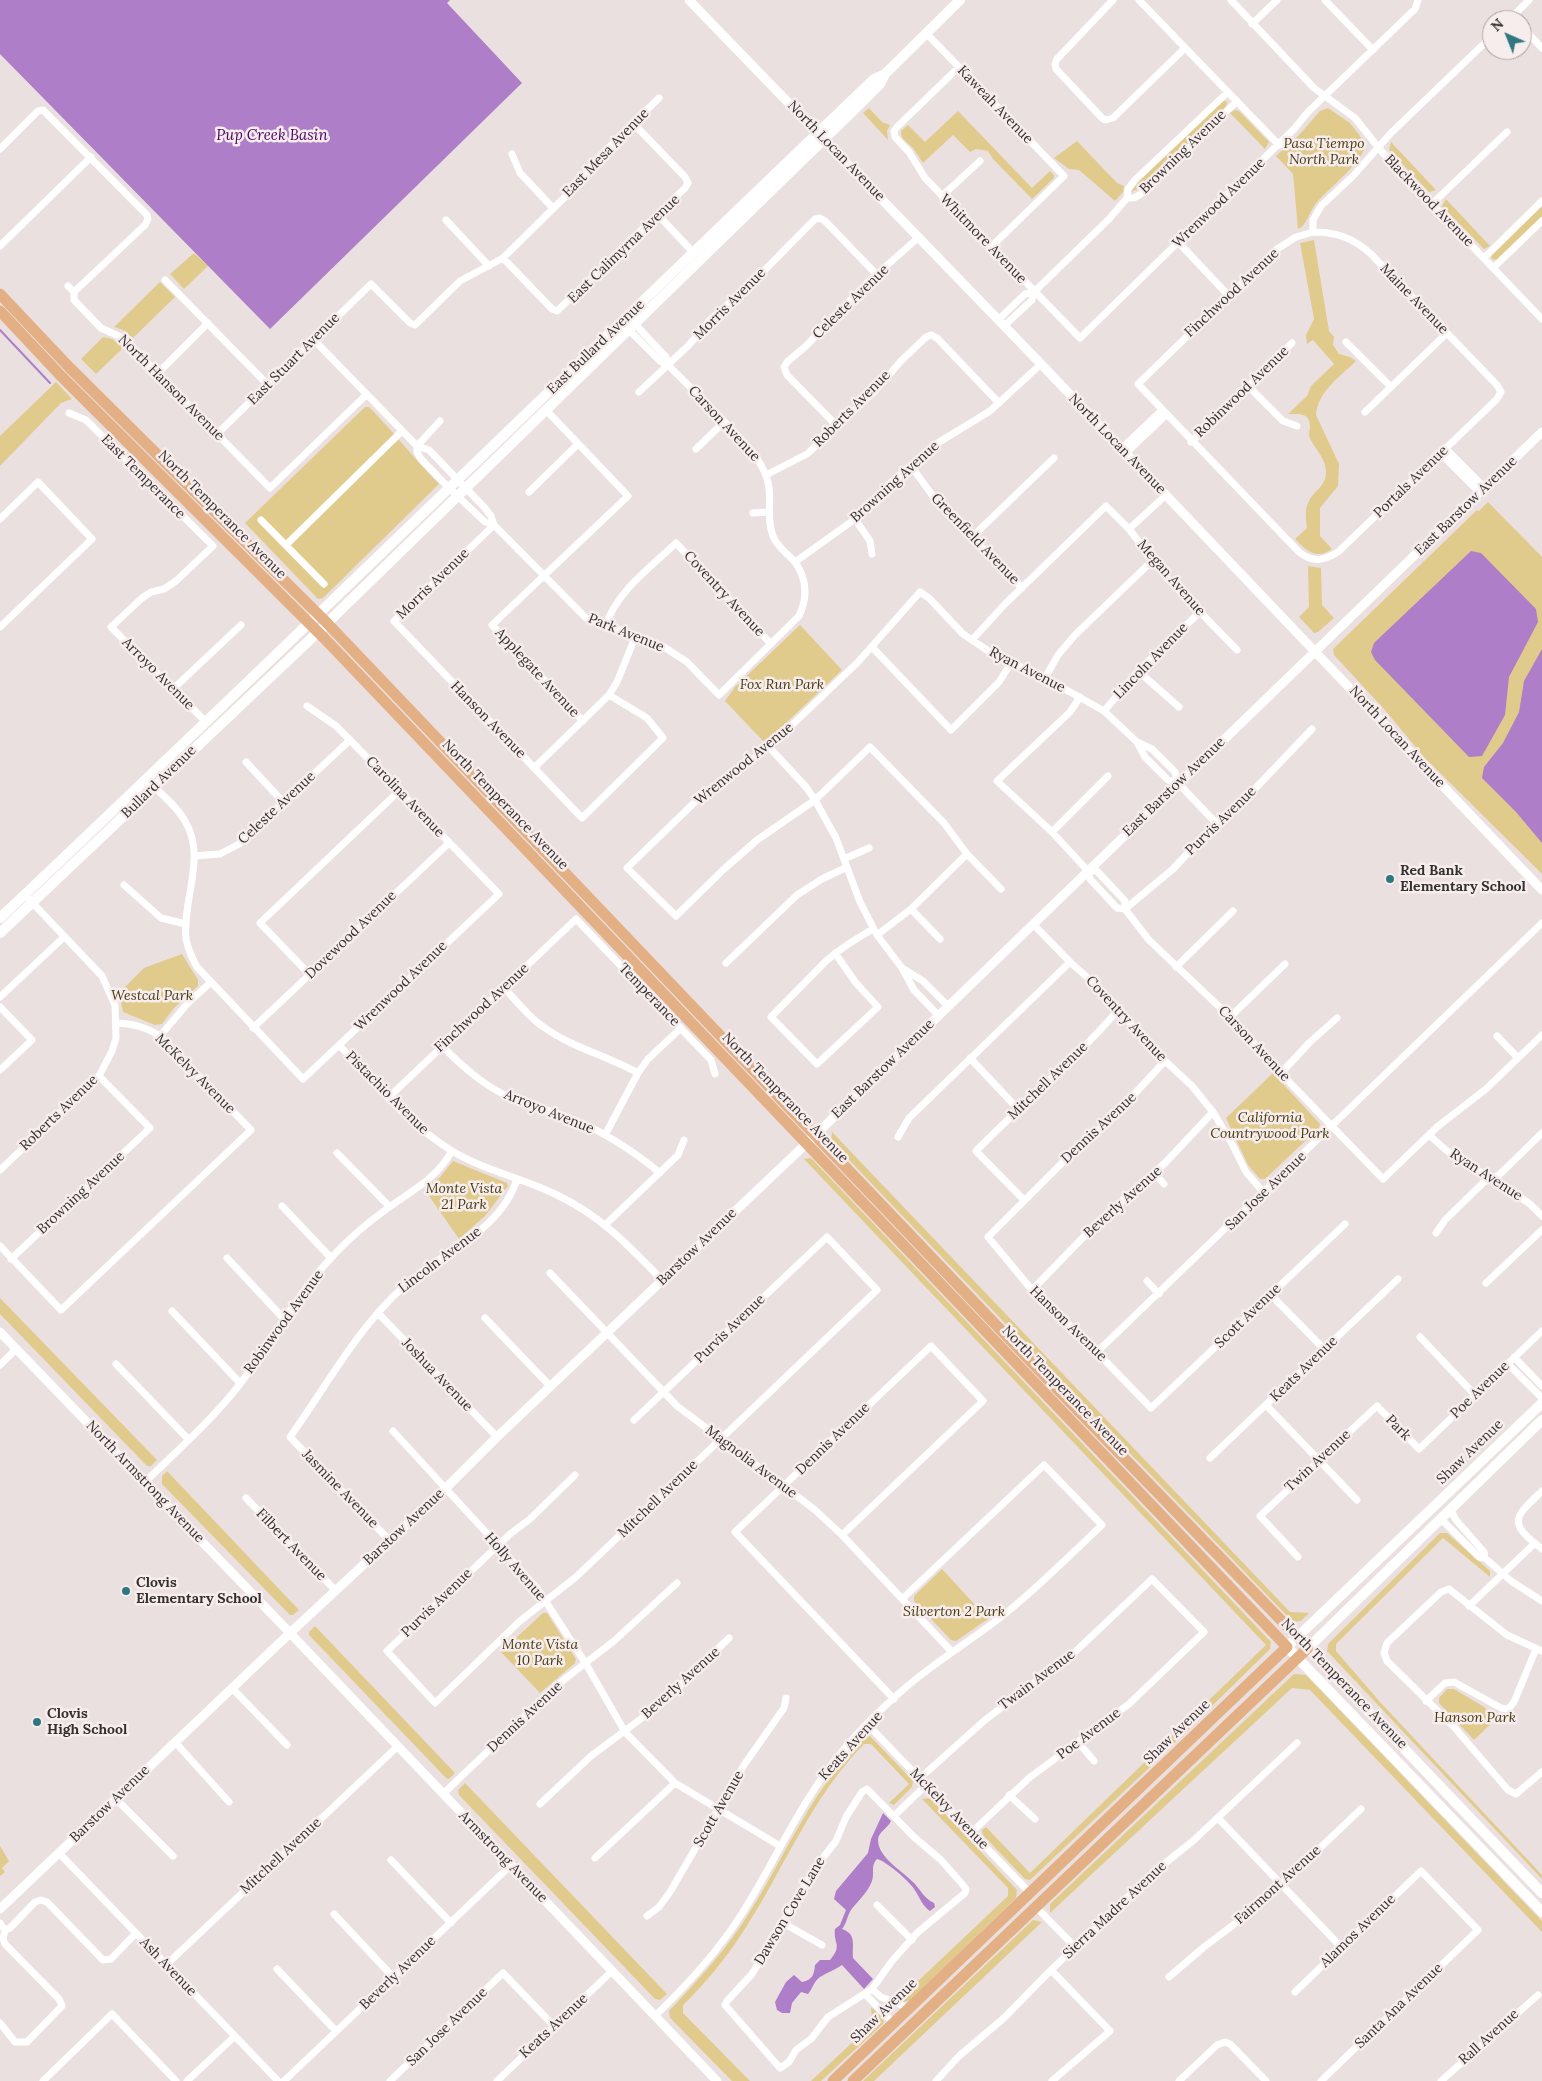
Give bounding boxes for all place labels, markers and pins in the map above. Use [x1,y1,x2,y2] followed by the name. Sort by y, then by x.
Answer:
[1400,863,1526,896] place label: Red Bank Elementary School
[1384,873,1396,885] marker: Red Bank Elementary School
[136,1575,262,1608] place label: Clovis Elementary School
[120,1585,132,1597] marker: Clovis Elementary School
[47,1706,127,1738] place label: Clovis High School
[31,1716,43,1728] marker: Clovis High School

